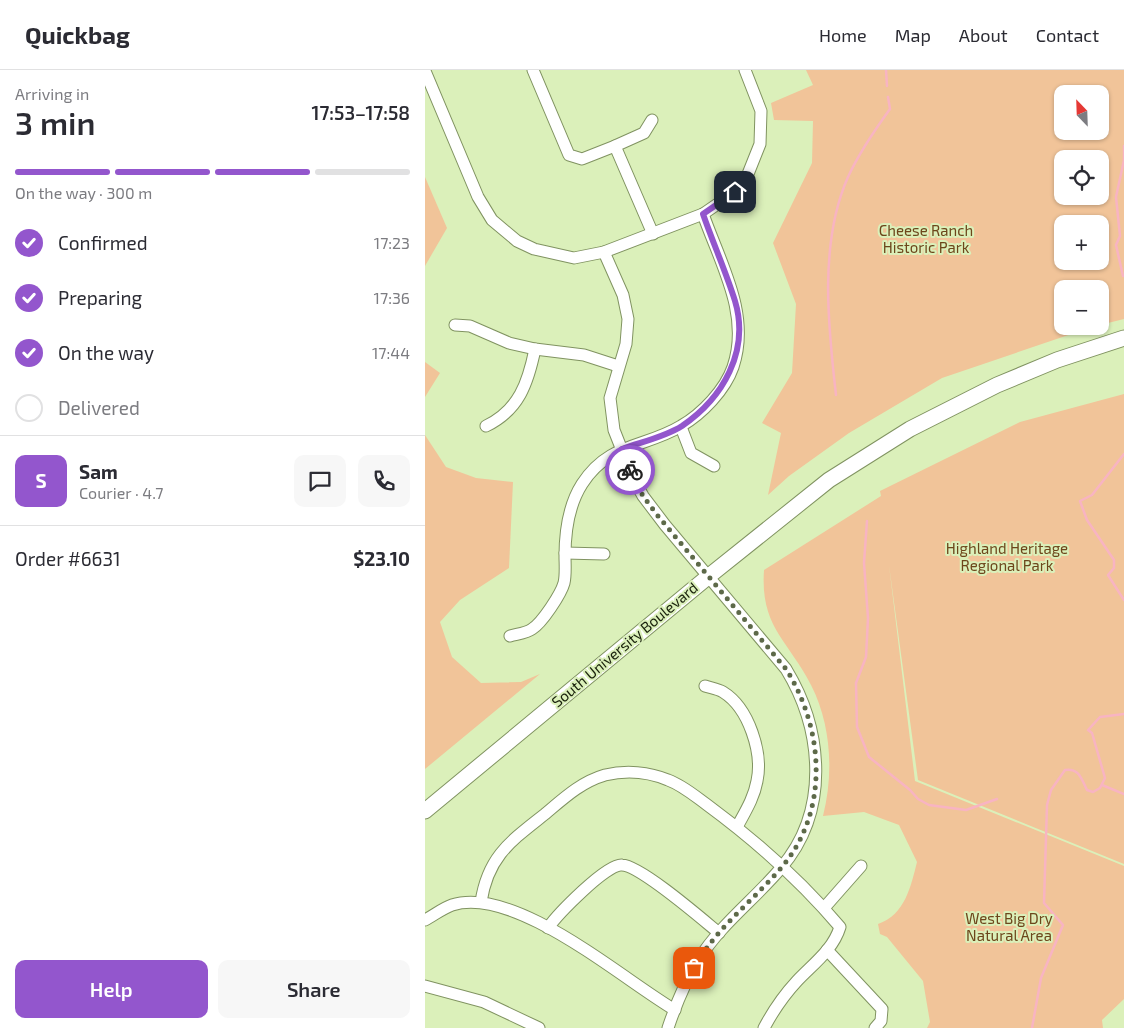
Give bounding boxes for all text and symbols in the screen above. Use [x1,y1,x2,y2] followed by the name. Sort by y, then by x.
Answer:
[25,20,130,49] text: Quickbag
[819,24,867,46] text: Home
[895,24,931,46] text: Map
[959,24,1008,46] text: About
[1036,24,1099,46] text: Contact
[15,84,89,103] text: Arriving in
[1054,85,1109,140] north arrow
[1054,85,1109,335] map controls
[312,101,410,124] text: 17:53–17:58
[15,103,96,141] text: 3 min
[1054,150,1109,205] button: locate
[714,171,756,213] pin
[721,178,749,206] icon: home
[15,183,152,202] text: On the way · 300 m
[1054,215,1109,270] button: +
[879,221,973,256] park label: Cheese Ranch Historic Park
[15,229,43,257] icon: check
[58,231,148,254] text: Confirmed
[374,233,410,252] text: 17:23
[1054,280,1109,335] button: −
[15,284,43,312] icon: check
[58,286,142,309] text: Preparing
[374,288,410,307] text: 17:36
[15,339,43,367] icon: check
[58,341,154,364] text: On the way
[372,343,410,362] text: 17:44
[58,396,140,419] text: Delivered
[605,445,655,495] courier
[294,455,346,507] button: chat
[358,455,410,507] button: phone
[616,456,644,484] icon: bike
[79,460,118,483] text: Sam
[35,469,47,492] text: S
[79,483,163,502] text: Courier · 4.7
[946,539,1068,574] park label: Highland Heritage Regional Park
[15,547,121,570] text: Order #6631
[353,547,410,570] text: $23.10
[548,578,701,711] street label: South University Boulevard
[965,909,1053,944] park label: West Big Dry Natural Area
[673,947,715,989] pin
[680,954,708,982] icon: bag
[15,960,208,1018] button: Help
[218,960,410,1018] button: Share

